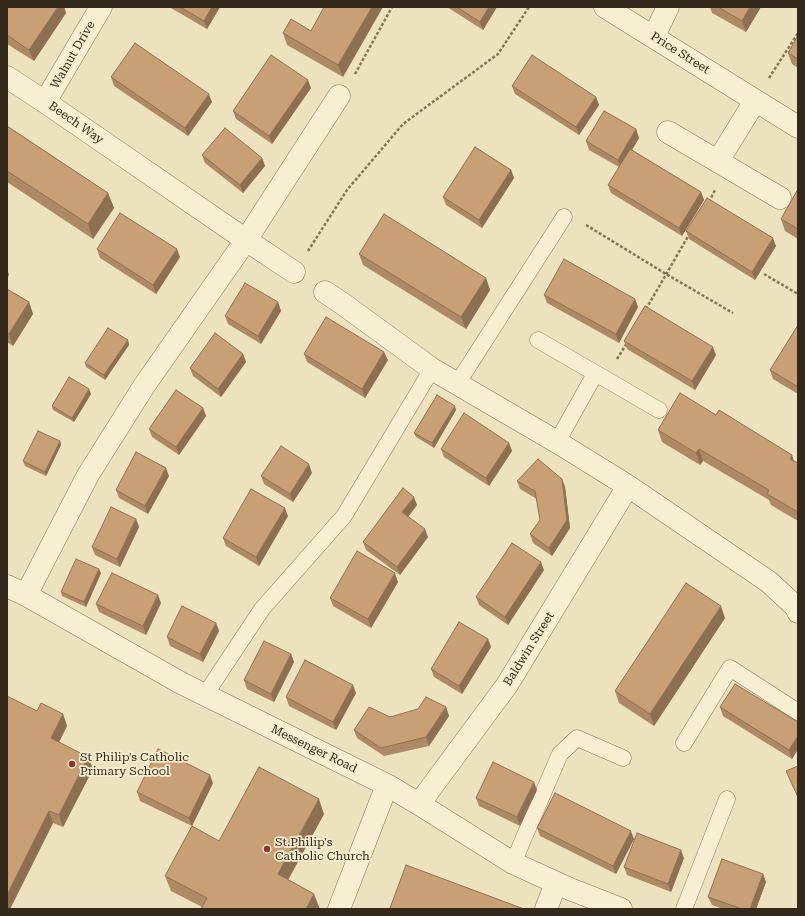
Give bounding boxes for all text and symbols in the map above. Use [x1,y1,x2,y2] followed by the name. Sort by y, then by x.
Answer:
[48,19,98,91] street label: Walnut Drive
[648,29,712,77] street label: Price Street
[46,99,106,147] street label: Beech Way
[500,609,558,689] street label: Baldwin Street
[269,722,359,776] street label: Messenger Road
[80,750,189,778] place label: St Philip's Catholic Primary School
[67,759,77,769] marker: St Philip's Catholic Primary School
[275,835,370,863] place label: St.Philip's Catholic Church
[262,844,272,854] marker: St.Philip's Catholic Church

